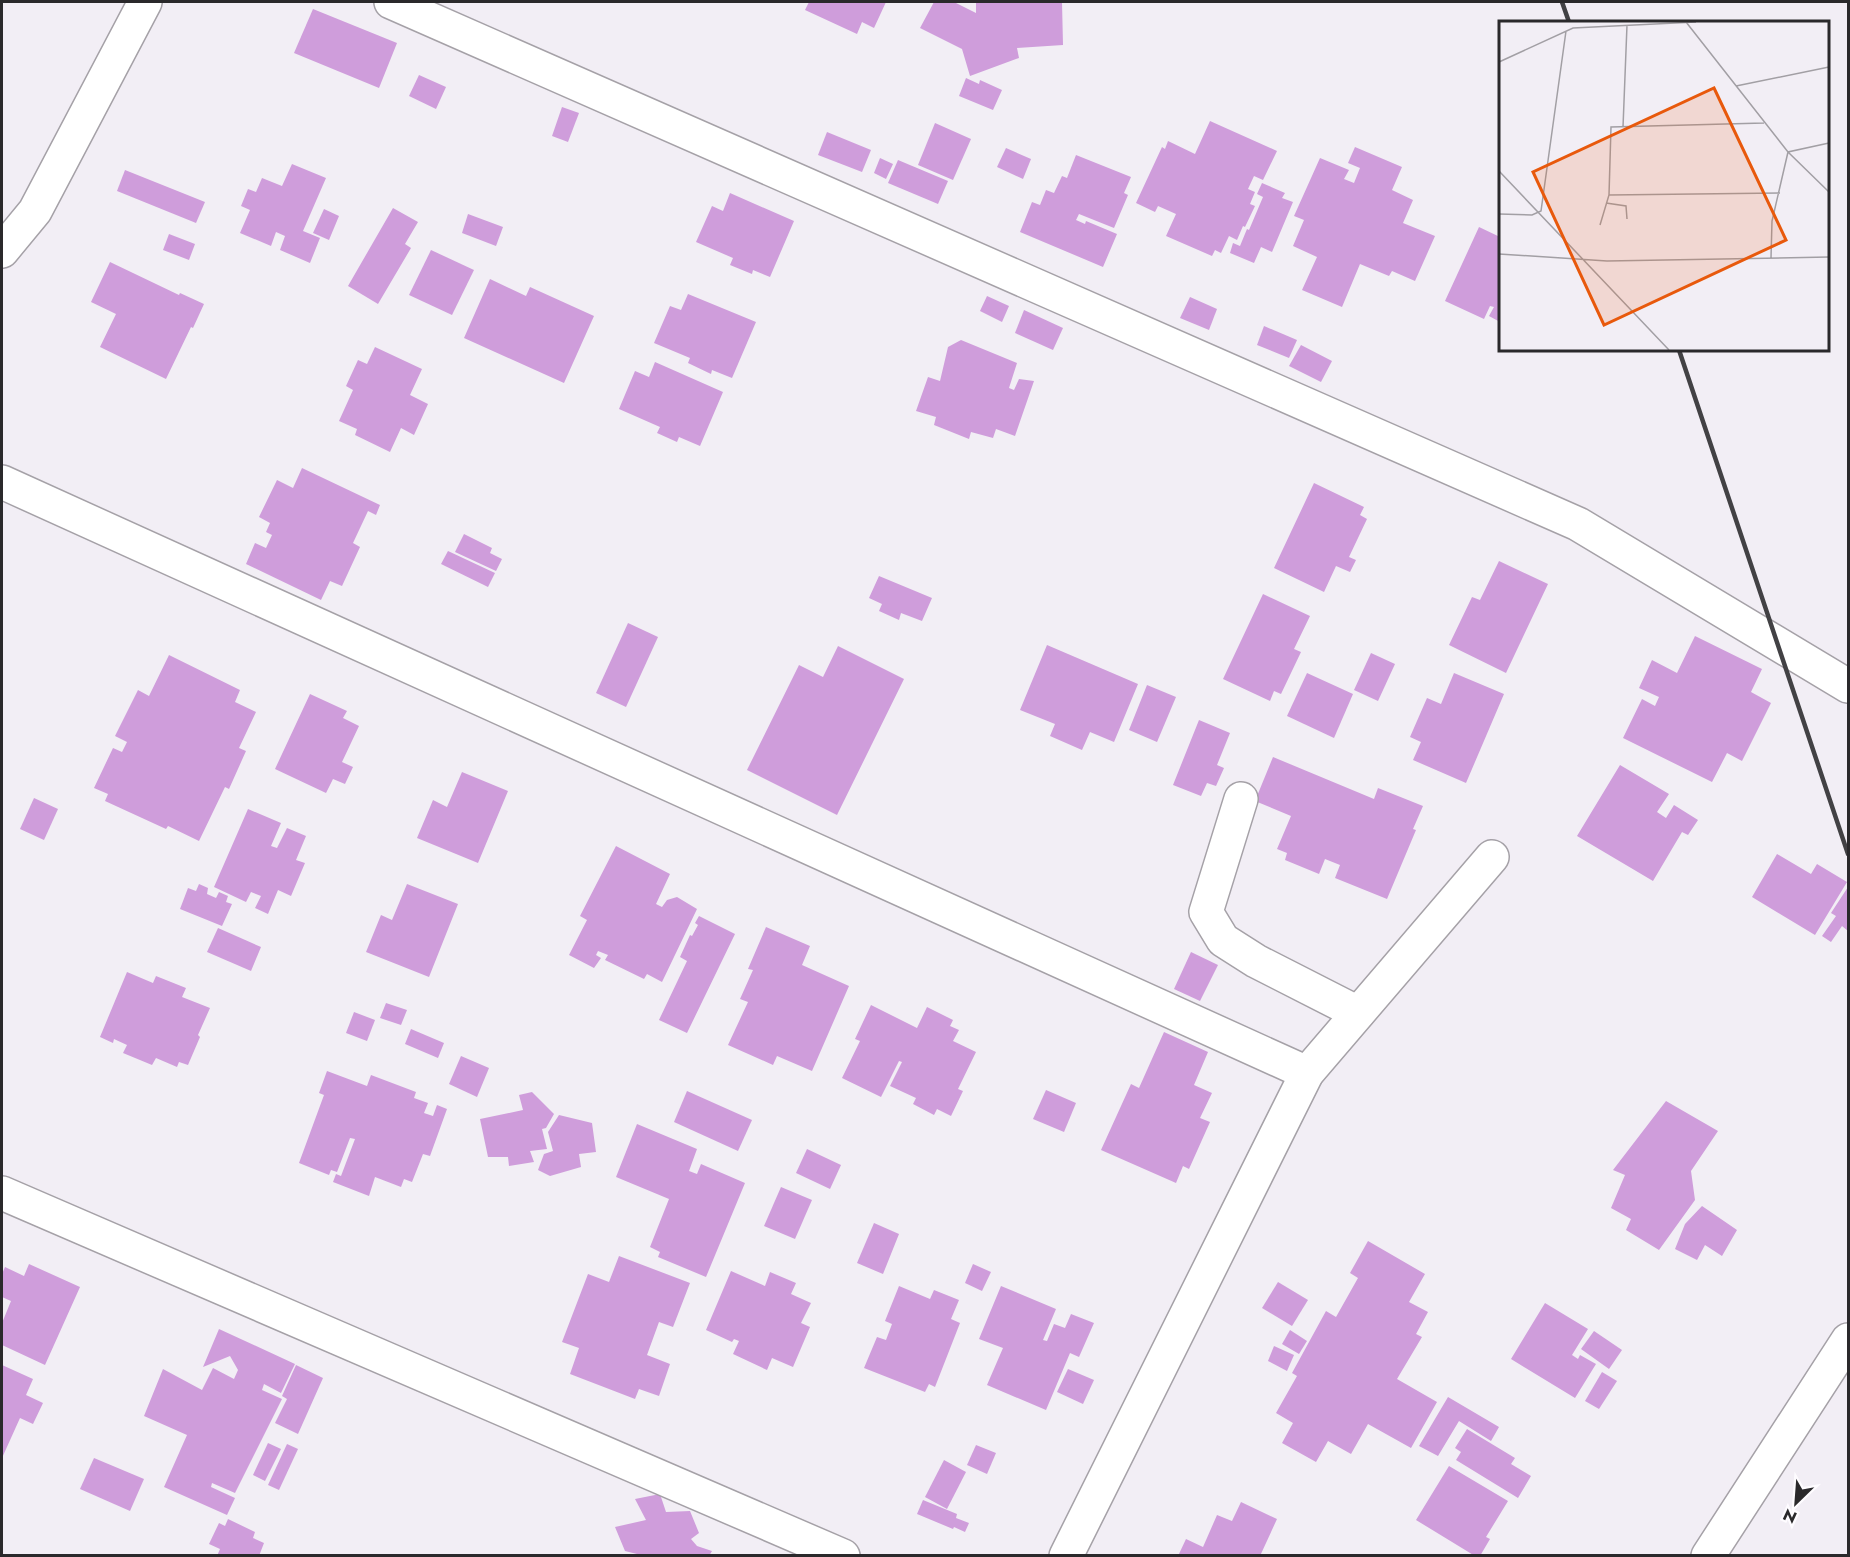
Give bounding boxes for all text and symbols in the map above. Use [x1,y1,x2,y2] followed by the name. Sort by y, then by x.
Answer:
[1499,21,1829,351] inset map
[1766,1473,1826,1533] north arrow
[1779,1503,1800,1529] text: N

